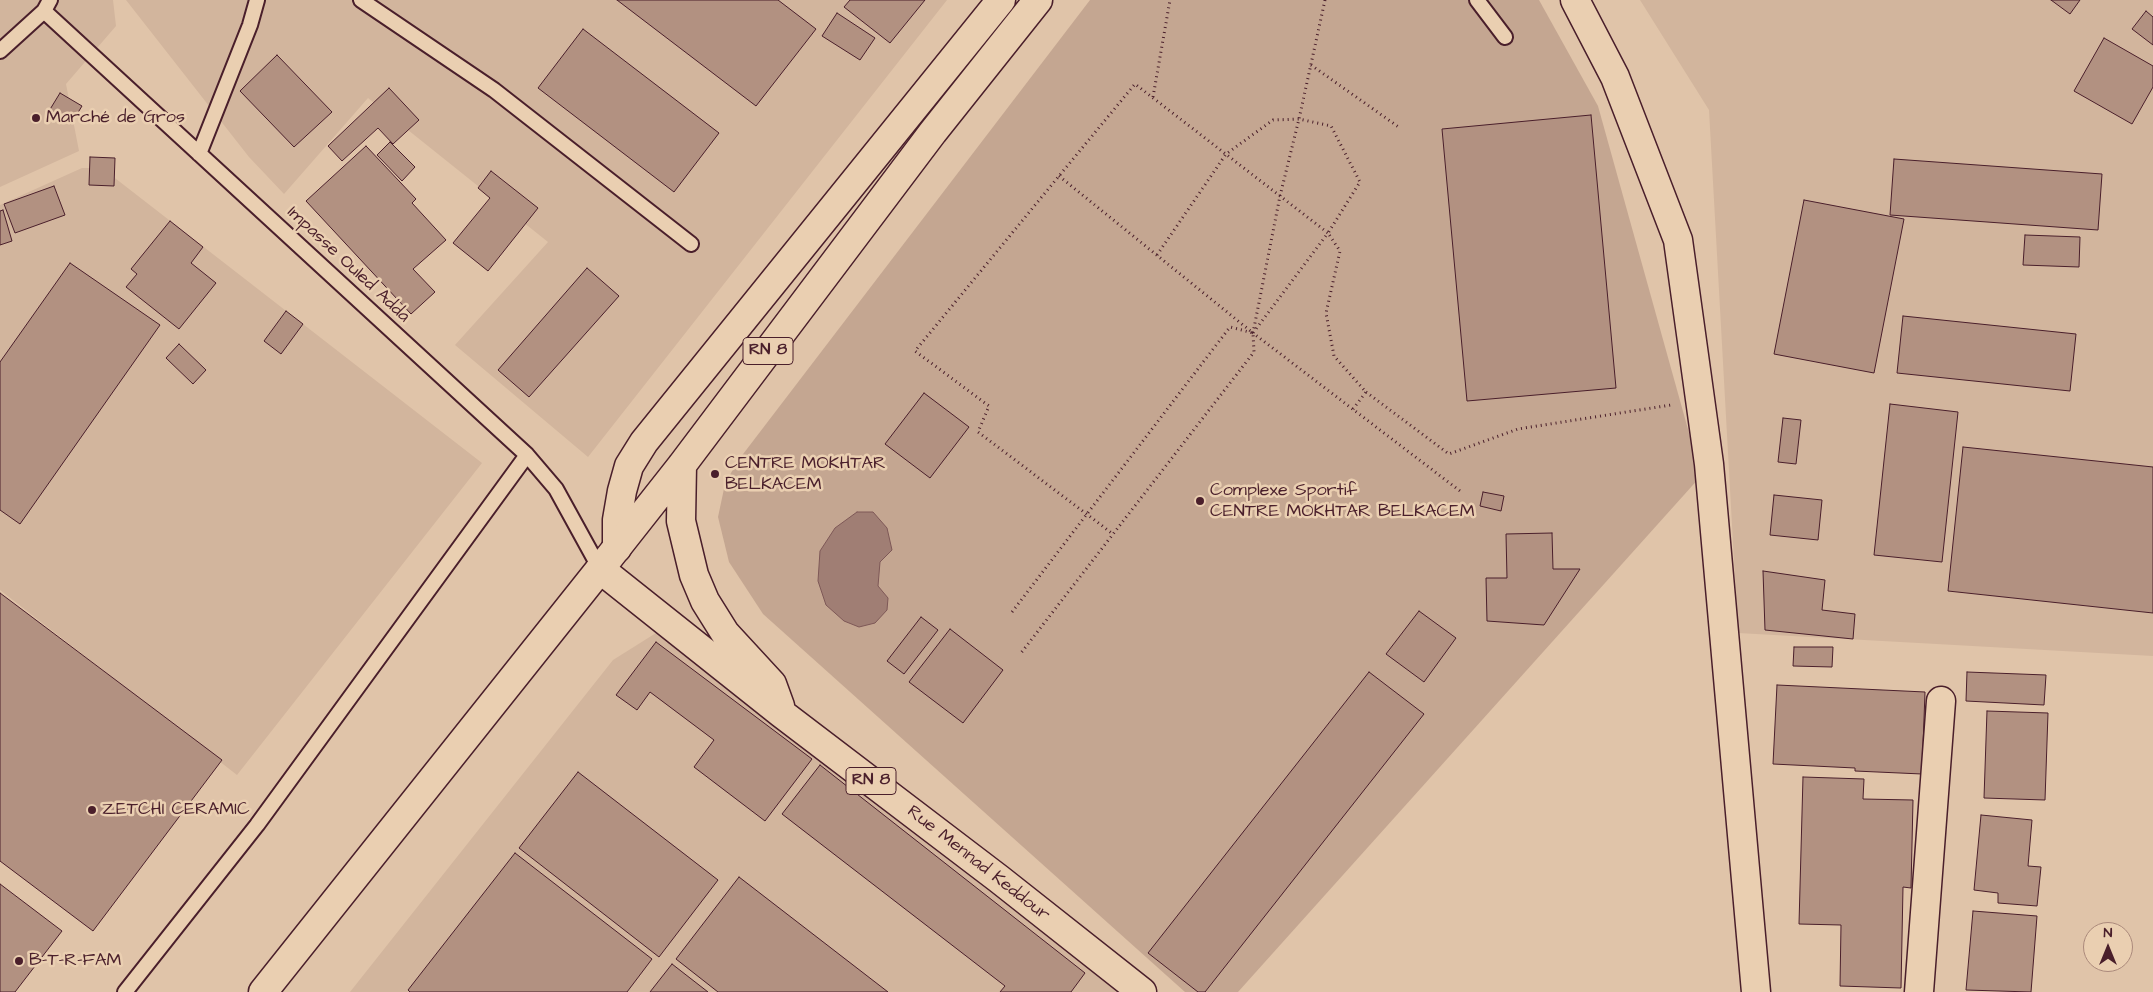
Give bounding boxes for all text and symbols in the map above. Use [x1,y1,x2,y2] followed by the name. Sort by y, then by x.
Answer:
[46,107,185,129] place label: Marché de Gros
[30,112,42,124] marker: Marché de Gros
[282,202,414,328] street label: Impasse Ouled Adda
[743,338,793,364] road number: RN 8
[725,453,886,496] place label: CENTRE MOKHTAR BELKACEM
[709,468,721,480] marker: CENTRE MOKHTAR BELKACEM
[1210,480,1475,522] place label: Complexe Sportif CENTRE MOKHTAR BELKACEM
[1194,495,1206,507] marker: Complexe Sportif CENTRE MOKHTAR BELKACEM
[846,768,896,794] road number: RN 8
[102,799,250,821] place label: ZETCHI CERAMIC
[902,801,1054,927] street label: Rue Mennad Keddour
[86,804,98,816] marker: ZETCHI CERAMIC
[2083,922,2133,972] north arrow
[2104,923,2112,943] text: N
[29,950,121,972] place label: B-T-R-FAM
[13,955,25,967] marker: B-T-R-FAM

